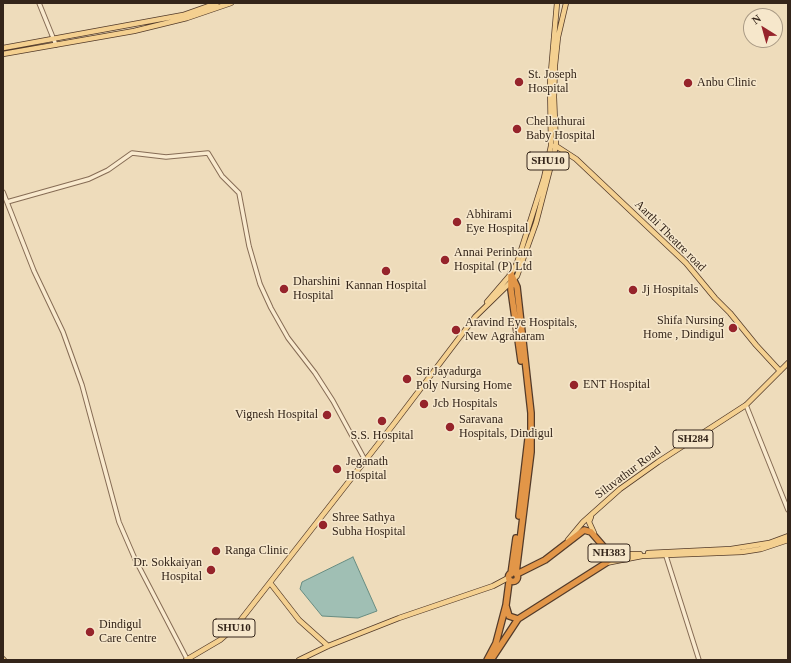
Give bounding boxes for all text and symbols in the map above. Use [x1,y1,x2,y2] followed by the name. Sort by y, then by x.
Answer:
[743,8,783,48] north arrow
[750,12,763,26] text: N
[528,68,577,96] place label: St. Joseph Hospital
[513,76,525,88] marker: St. Joseph Hospital
[697,76,756,90] place label: Anbu Clinic
[682,77,694,89] marker: Anbu Clinic
[526,115,595,143] place label: Chellathurai Baby Hospital
[511,123,523,135] marker: Chellathurai Baby Hospital
[527,152,569,170] road number: SHU10
[631,197,709,275] street label: Aarthi Theatre road
[466,208,528,236] place label: Abhirami Eye Hospital
[451,216,463,228] marker: Abhirami Eye Hospital
[454,246,532,274] place label: Annai Perinbam Hospital (P) Ltd
[439,254,451,266] marker: Annai Perinbam Hospital (P) Ltd
[380,265,392,277] marker: Kannan Hospital
[293,275,340,303] place label: Dharshini Hospital
[346,279,426,293] place label: Kannan Hospital
[278,283,290,295] marker: Dharshini Hospital
[642,283,698,297] place label: Jj Hospitals
[627,284,639,296] marker: Jj Hospitals
[643,314,724,342] place label: Shifa Nursing Home , Dindigul
[465,316,577,344] place label: Aravind Eye Hospitals, New Agraharam
[727,322,739,334] marker: Shifa Nursing Home , Dindigul
[450,324,462,336] marker: Aravind Eye Hospitals, New Agraharam
[416,365,512,393] place label: Sri Jayadurga Poly Nursing Home
[401,373,413,385] marker: Sri Jayadurga Poly Nursing Home
[583,378,650,392] place label: ENT Hospital
[568,379,580,391] marker: ENT Hospital
[433,397,497,411] place label: Jcb Hospitals
[418,398,430,410] marker: Jcb Hospitals
[235,408,318,422] place label: Vignesh Hospital
[321,409,333,421] marker: Vignesh Hospital
[459,413,553,441] place label: Saravana Hospitals, Dindigul
[376,415,388,427] marker: S.S. Hospital
[444,421,456,433] marker: Saravana Hospitals, Dindigul
[350,429,414,443] place label: S.S. Hospital
[673,430,713,448] road number: SH284
[592,444,664,502] street label: Siluvathur Road
[346,455,388,483] place label: Jeganath Hospital
[331,463,343,475] marker: Jeganath Hospital
[332,511,406,539] place label: Shree Sathya Subha Hospital
[317,519,329,531] marker: Shree Sathya Subha Hospital
[225,544,288,558] place label: Ranga Clinic
[588,544,630,562] road number: NH383
[210,545,222,557] marker: Ranga Clinic
[133,556,202,584] place label: Dr. Sokkaiyan Hospital
[205,564,217,576] marker: Dr. Sokkaiyan Hospital
[99,618,157,646] place label: Dindigul Care Centre
[213,619,255,637] road number: SHU10
[84,626,96,638] marker: Dindigul Care Centre

